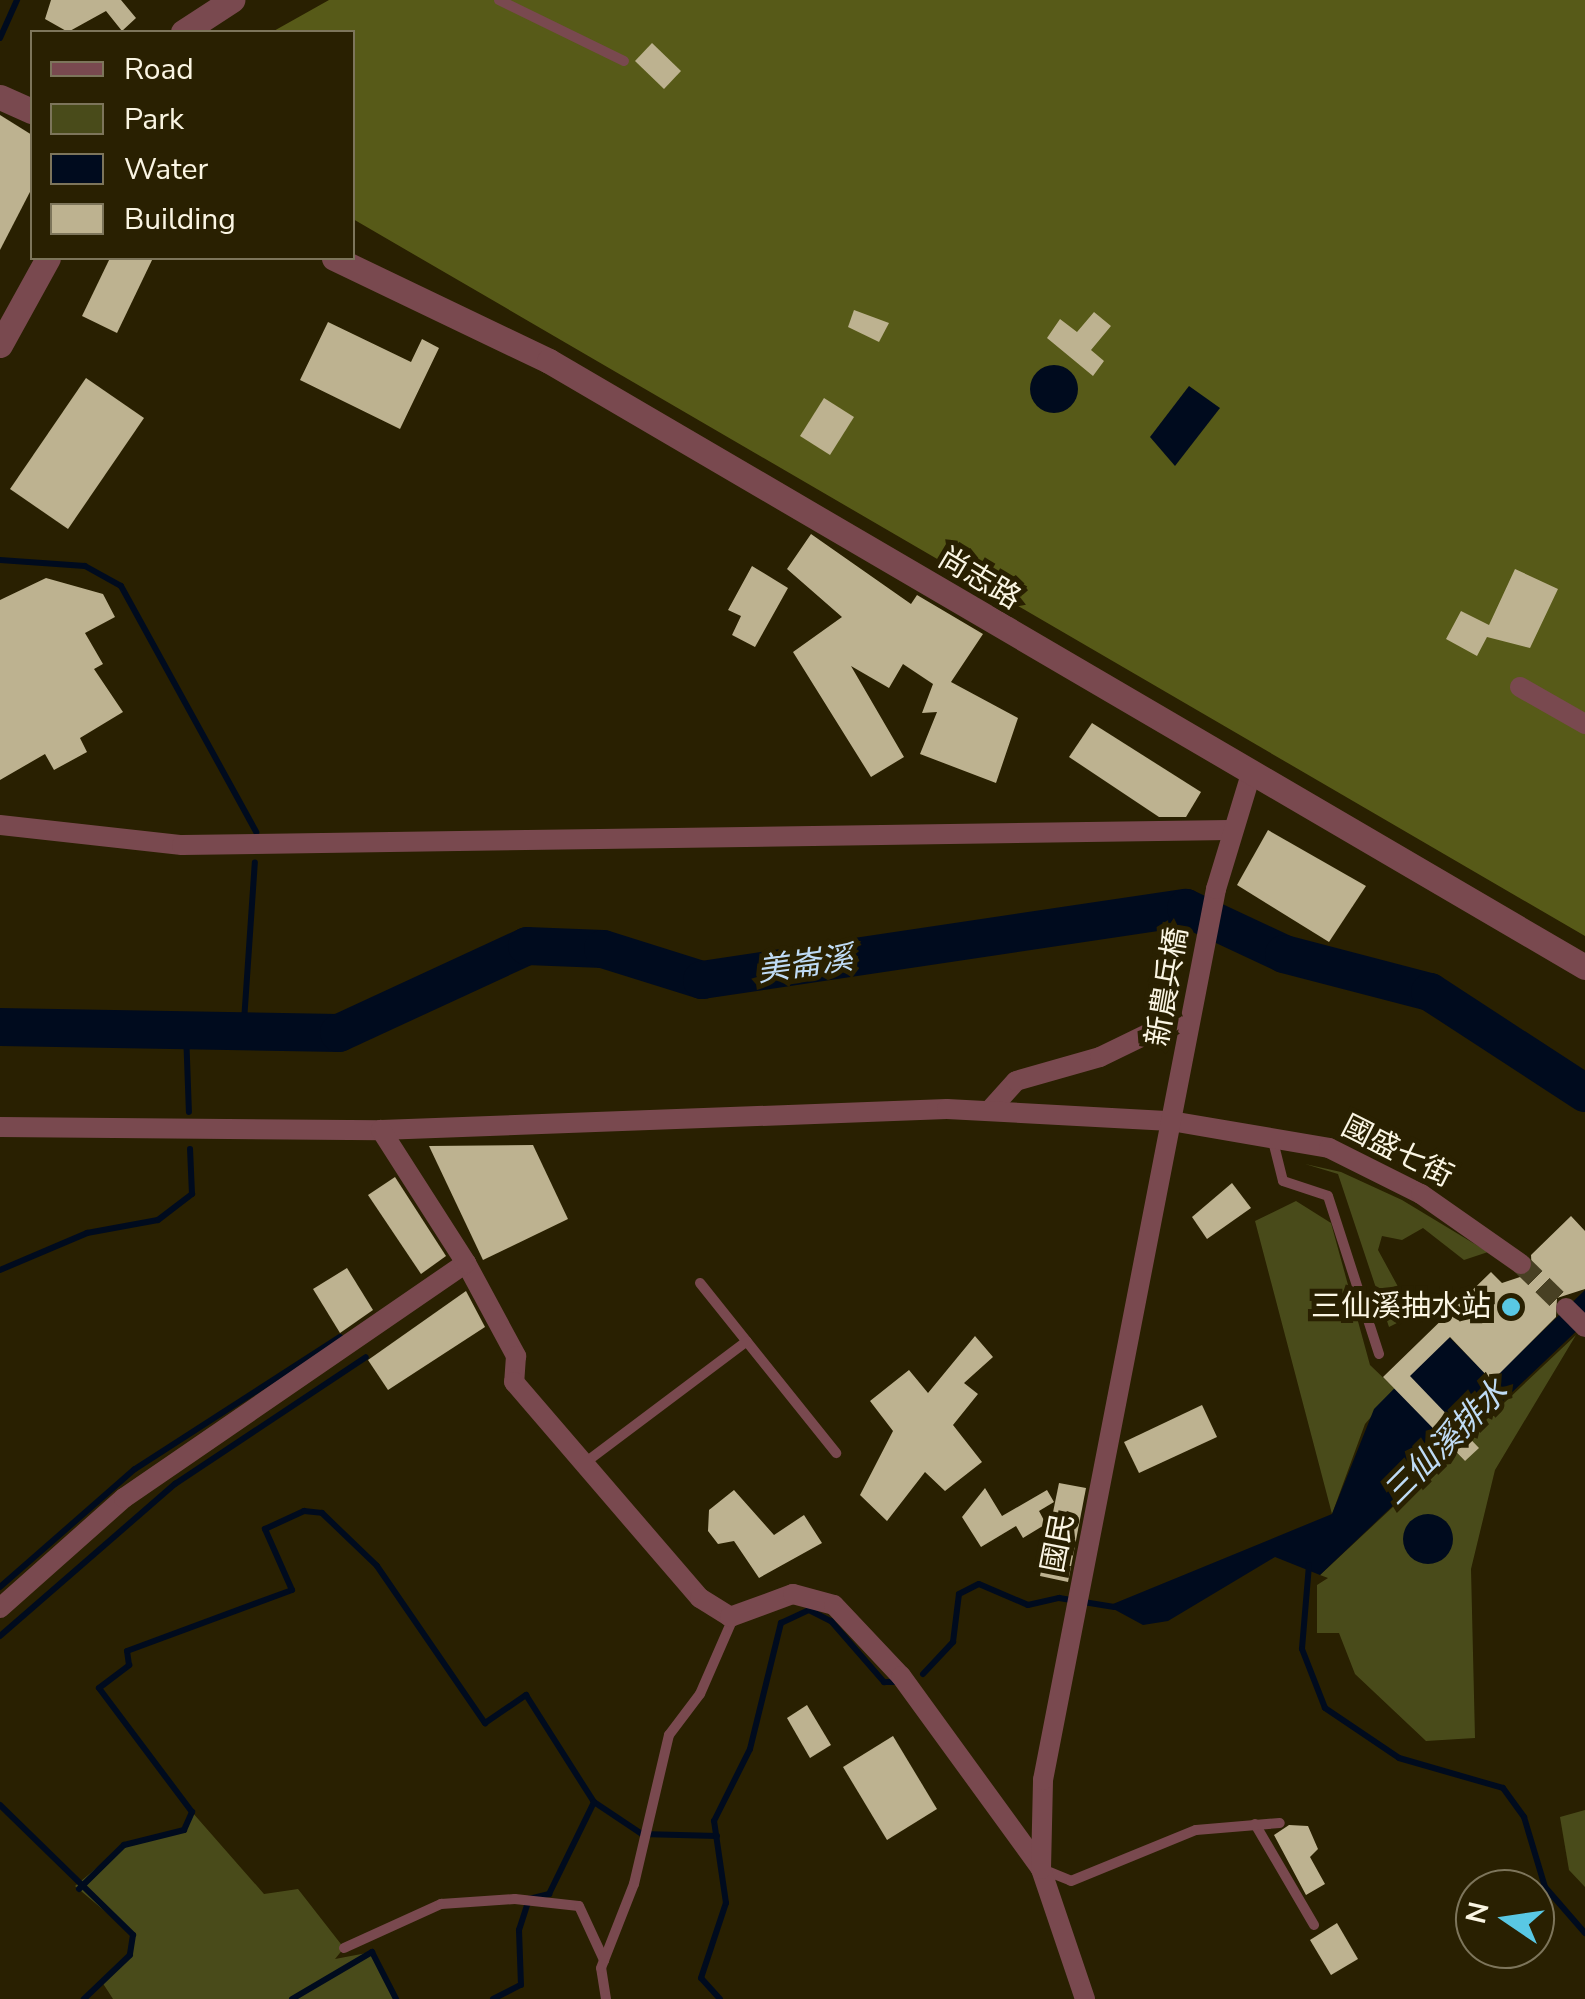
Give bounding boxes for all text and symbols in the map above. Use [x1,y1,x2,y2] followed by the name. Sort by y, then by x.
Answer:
[30,30,355,260] legend
[124,49,194,90] text: Road
[124,99,184,140] text: Park
[124,149,208,190] text: Water
[124,199,236,240] text: Building
[931,540,1027,618] street label: 尚志路
[1140,925,1196,1049] street label: 新農兵橋
[755,939,855,991] water label: 美崙溪
[1335,1109,1459,1195] street label: 國盛七街
[1311,1289,1491,1325] place label: 三仙溪抽水站
[1500,1296,1522,1318] marker: 三仙溪抽水站
[1376,1373,1516,1513] water label: 三仙溪排水
[1036,1510,1082,1576] street label: 國民
[1455,1869,1555,1969] north arrow
[1457,1898,1499,1927] text: N

